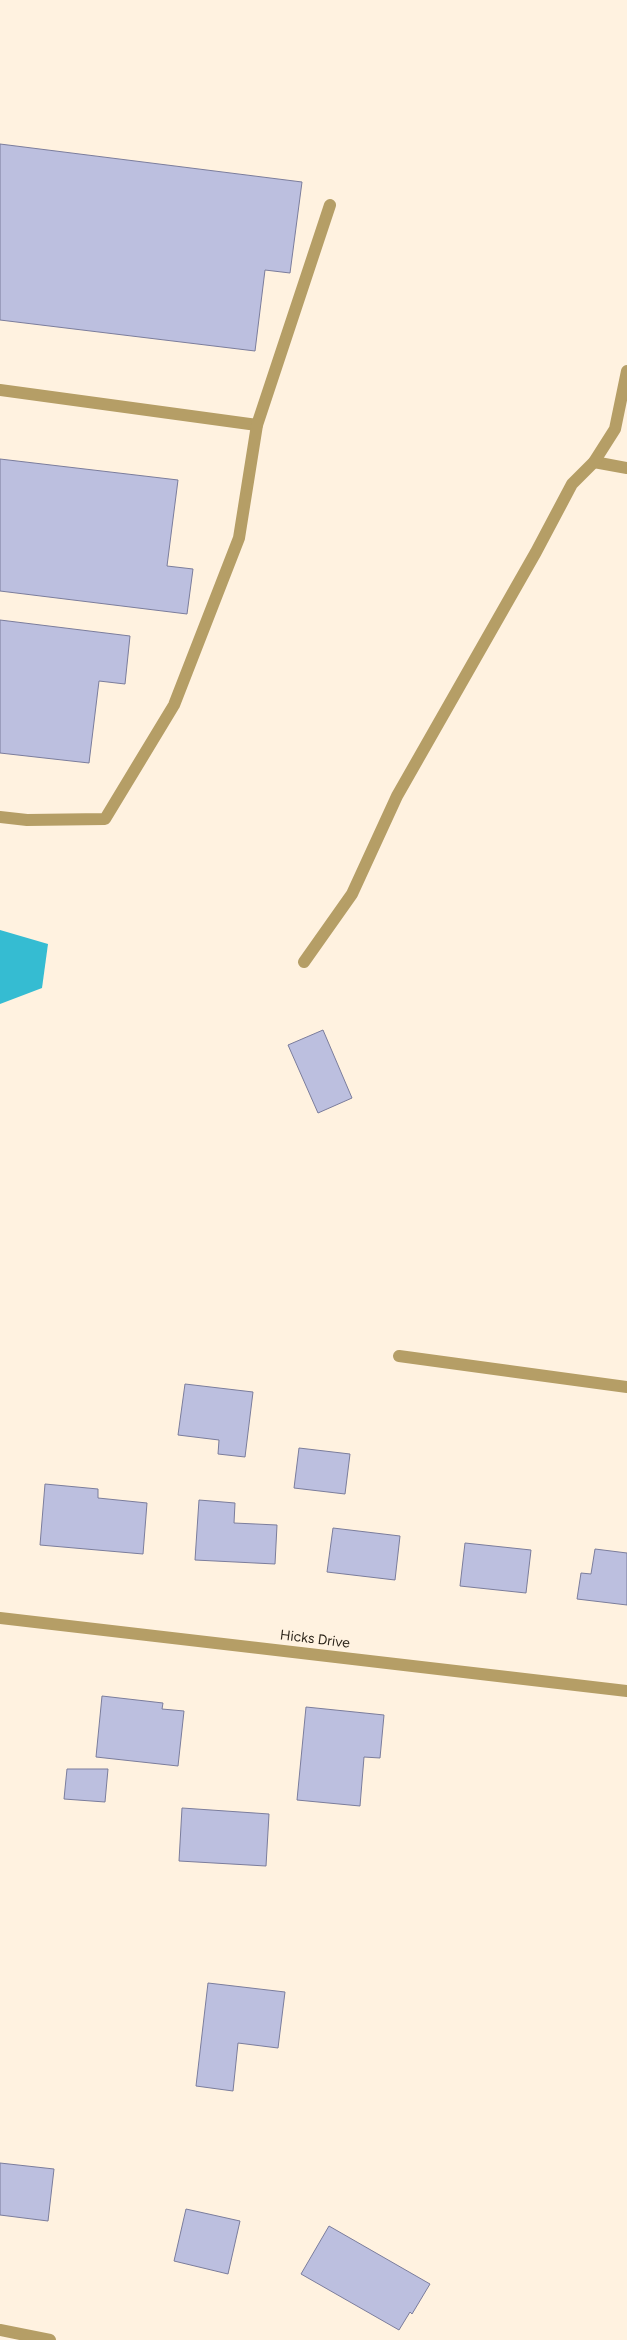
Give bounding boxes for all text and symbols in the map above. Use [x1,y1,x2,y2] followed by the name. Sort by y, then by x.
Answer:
[279,1626,351,1652] street label: Hicks Drive

